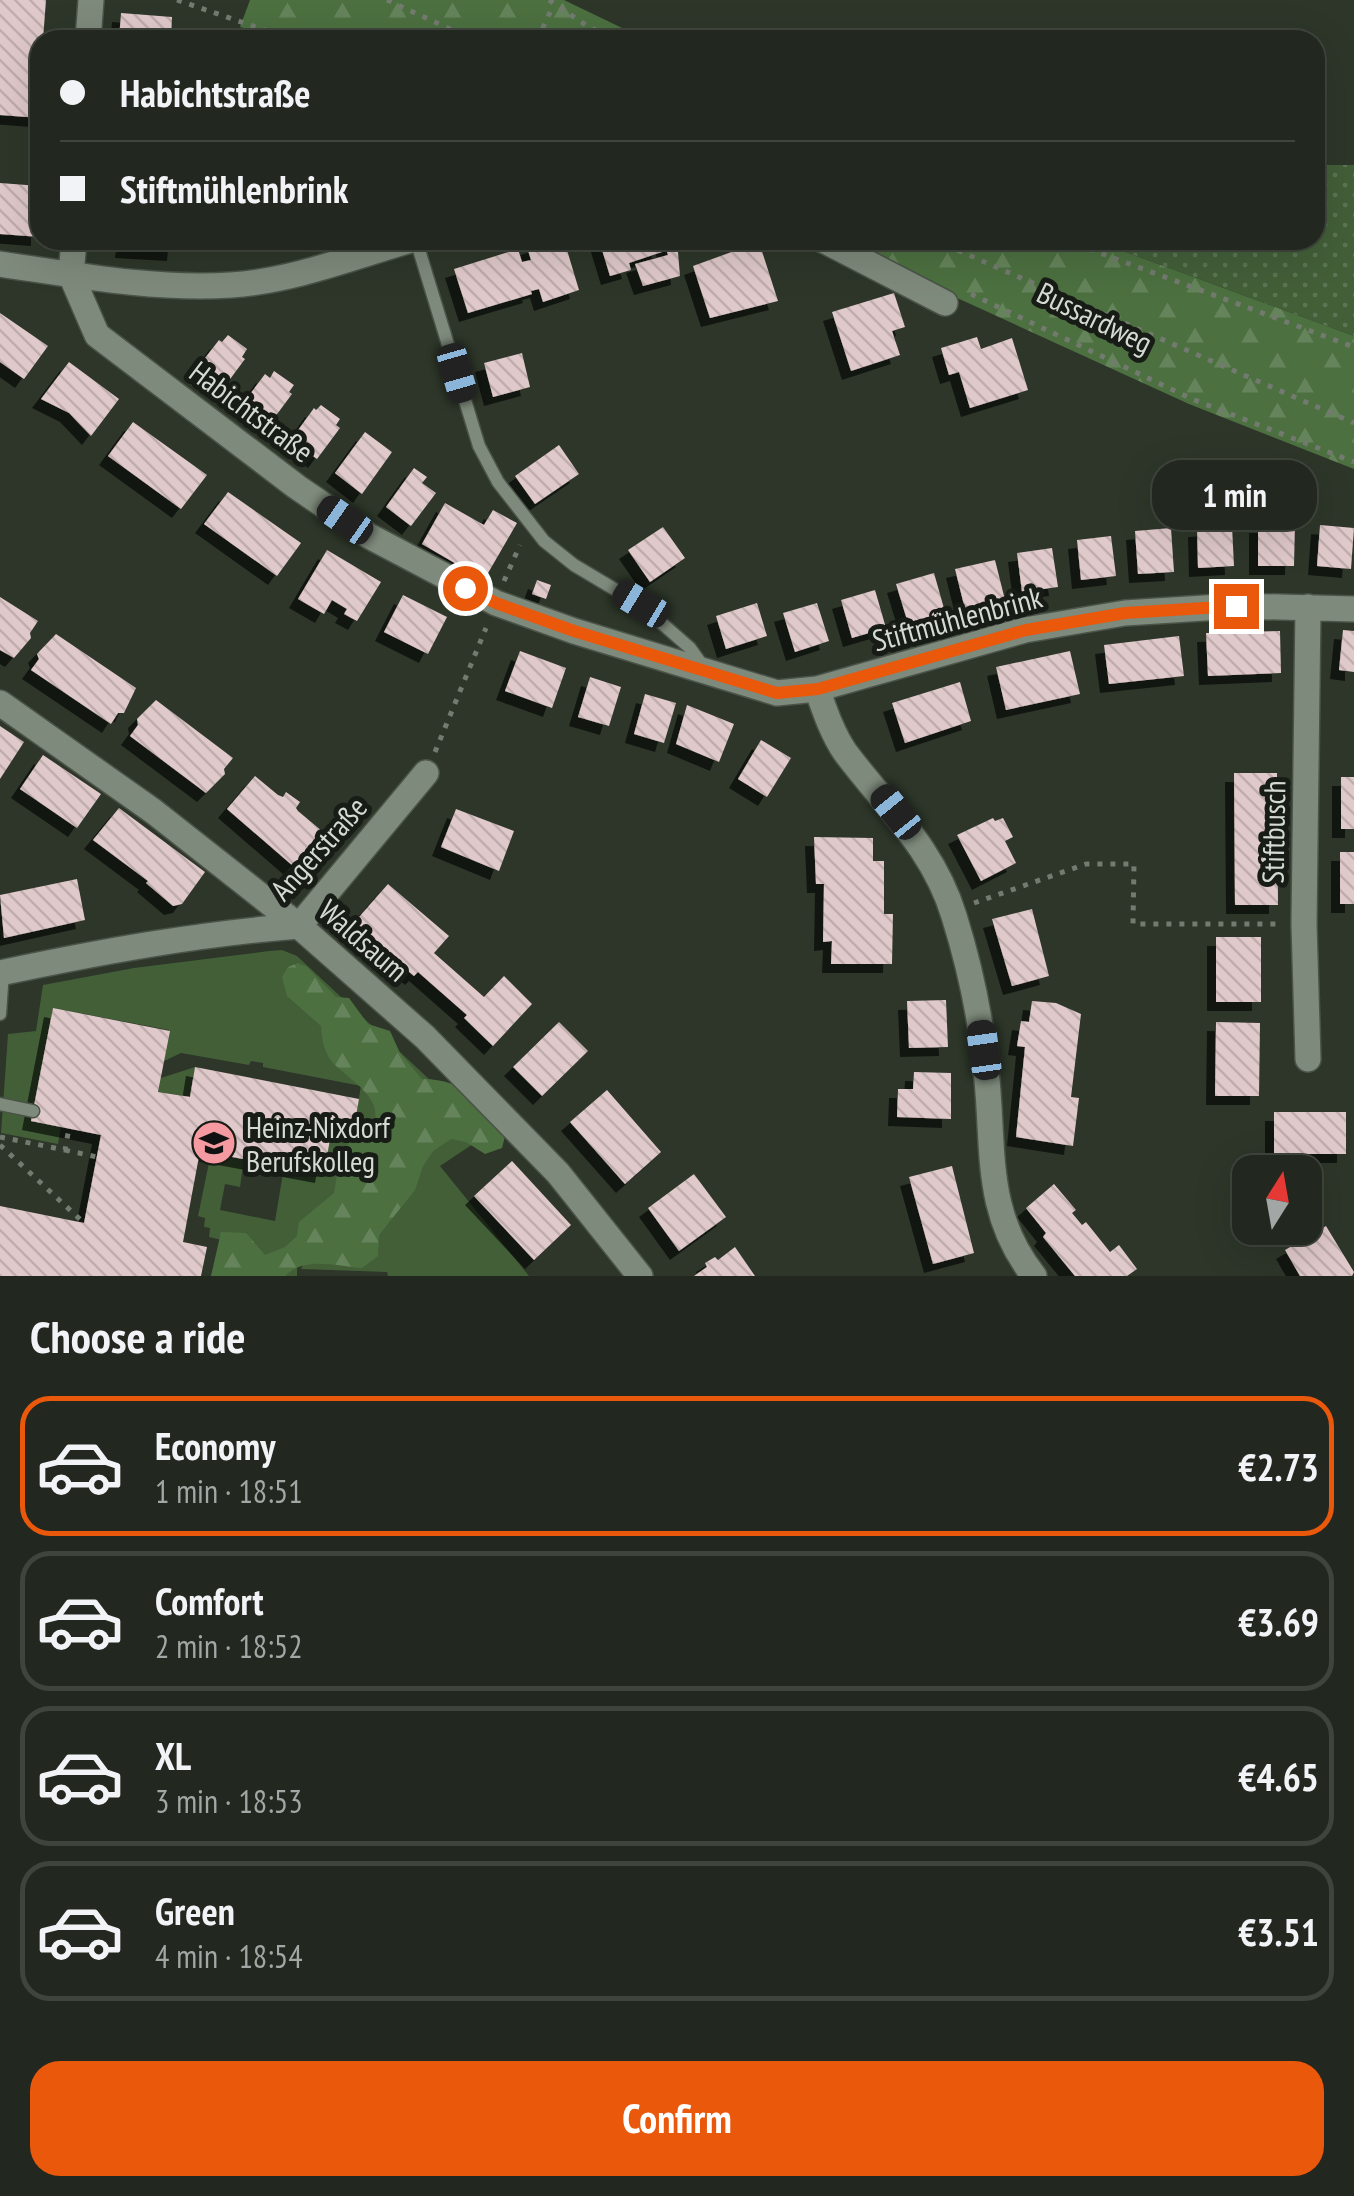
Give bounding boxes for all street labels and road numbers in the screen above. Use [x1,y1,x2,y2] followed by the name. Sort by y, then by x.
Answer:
[1031,272,1159,362] street label: Bussardweg
[182,352,322,470] street label: Habichtstraße
[868,577,1046,659] street label: Stiftmühlenbrink
[1253,780,1293,884] street label: Stiftbusch
[261,788,375,908] street label: Angerstraße
[311,891,417,989] street label: Waldsaum

